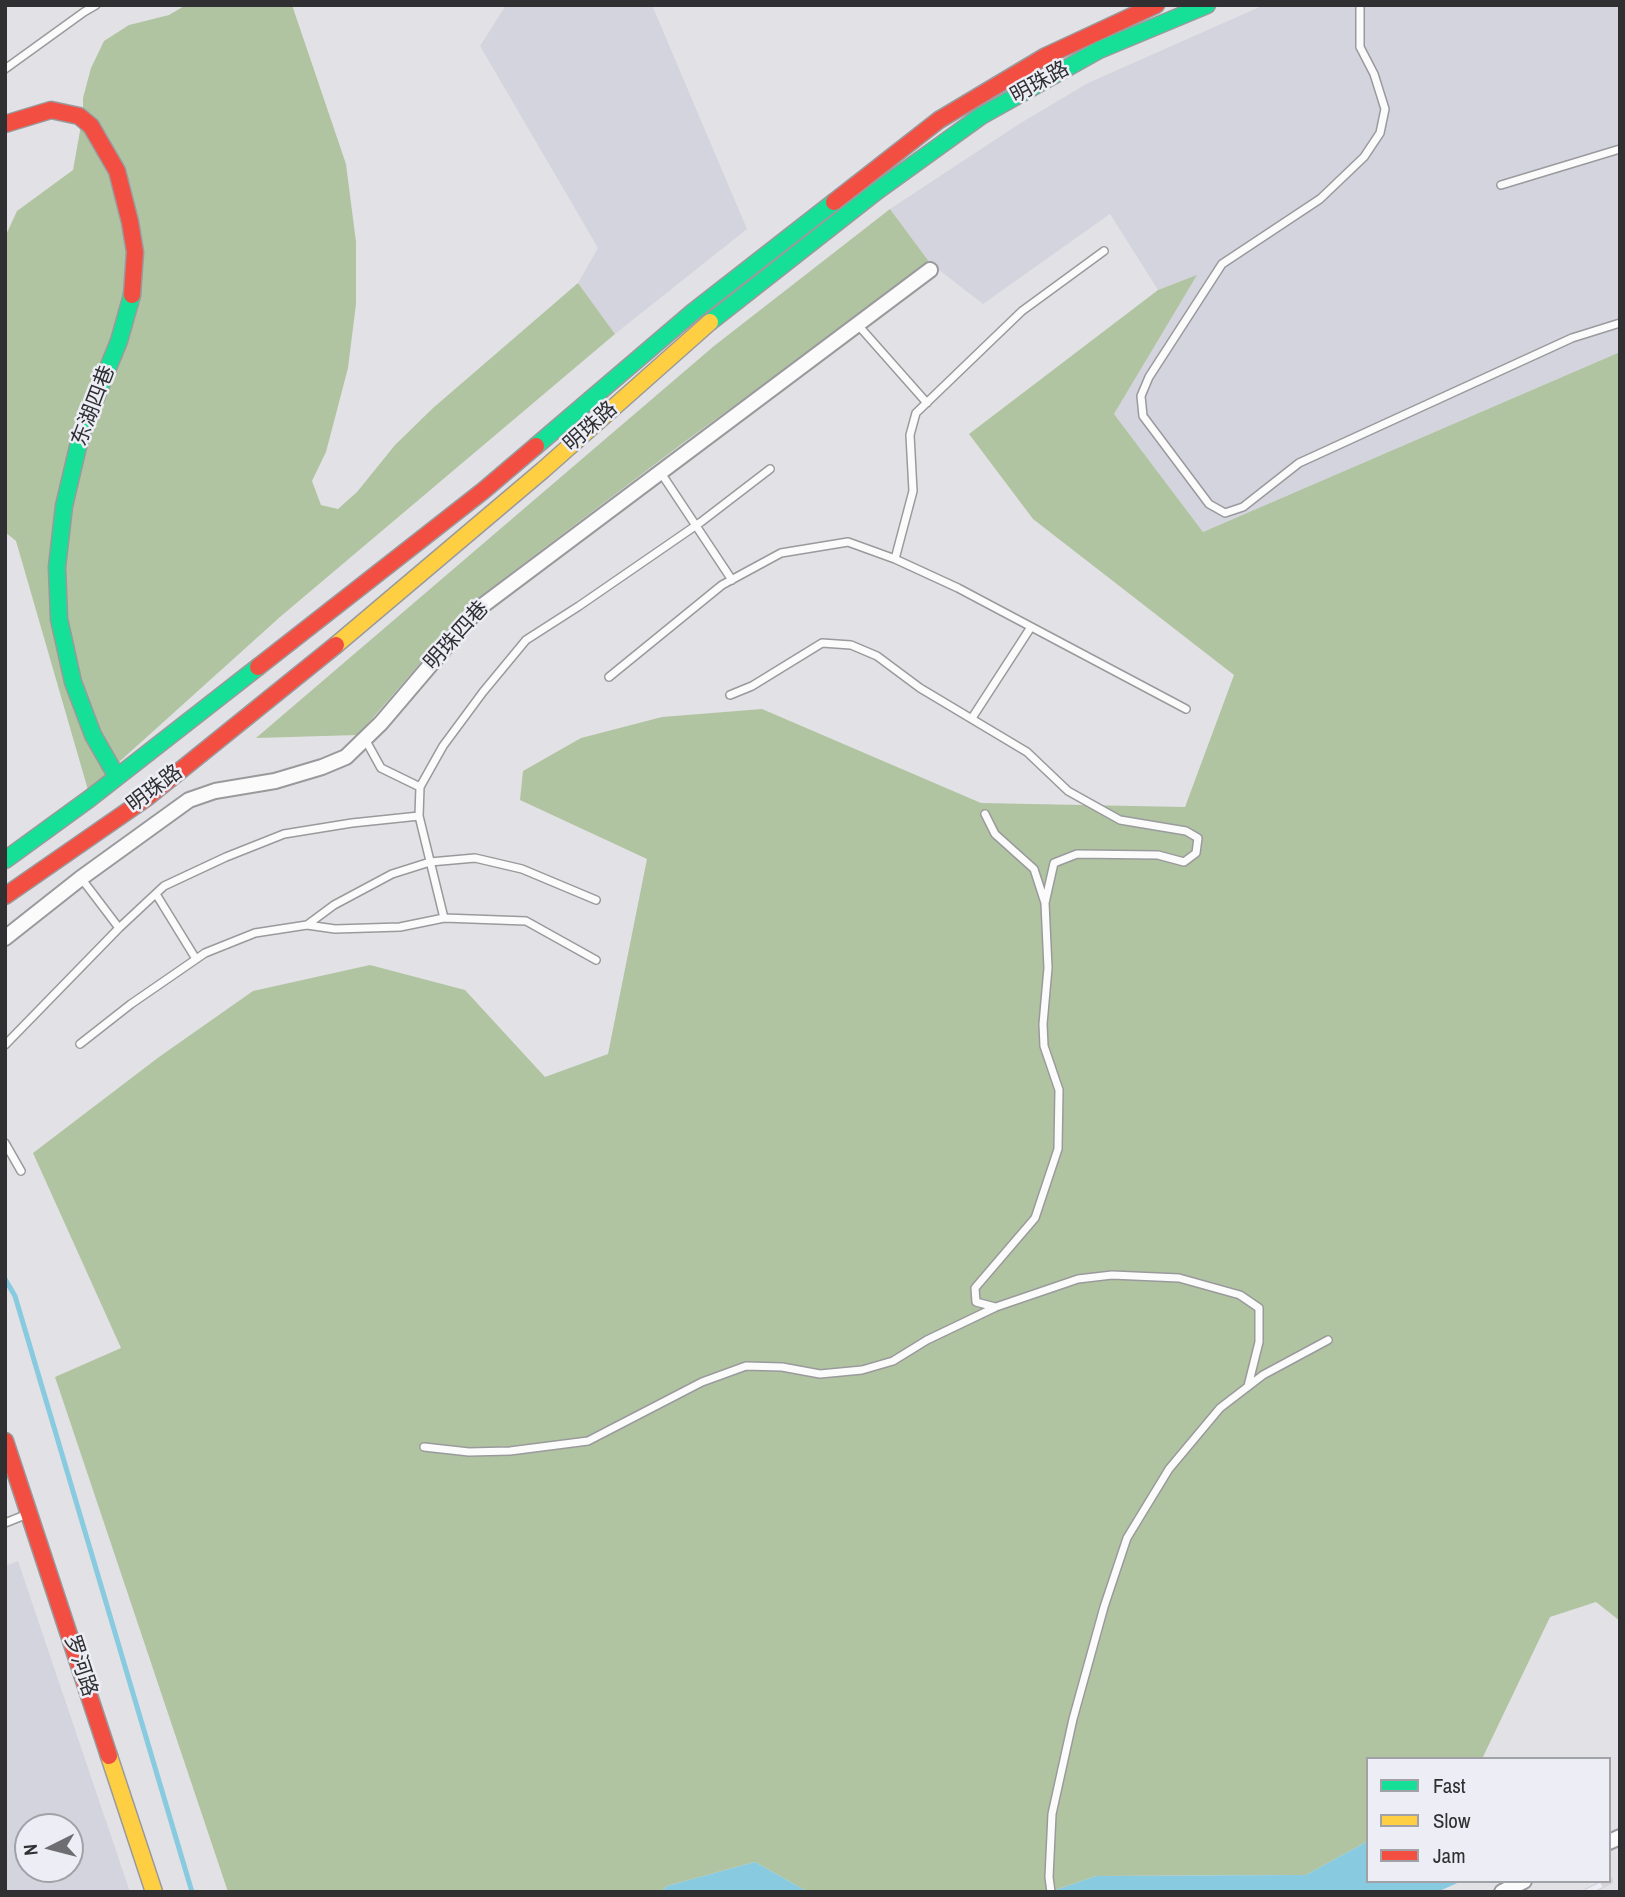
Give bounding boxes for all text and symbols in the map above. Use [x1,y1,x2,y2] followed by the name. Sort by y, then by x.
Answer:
[1006,57,1074,109] street label: 明珠路
[67,362,121,450] street label: 东湖四巷
[559,397,623,457] street label: 明珠路
[420,596,494,676] street label: 明珠四巷
[122,760,188,818] street label: 明珠路
[58,1632,102,1700] street label: 罗河路
[1366,1757,1611,1883] legend
[1433,1771,1466,1800] text: Fast
[1433,1806,1470,1835] text: Slow
[14,1813,84,1883] north arrow
[1433,1841,1466,1870] text: Jam
[17,1843,44,1857] text: N

